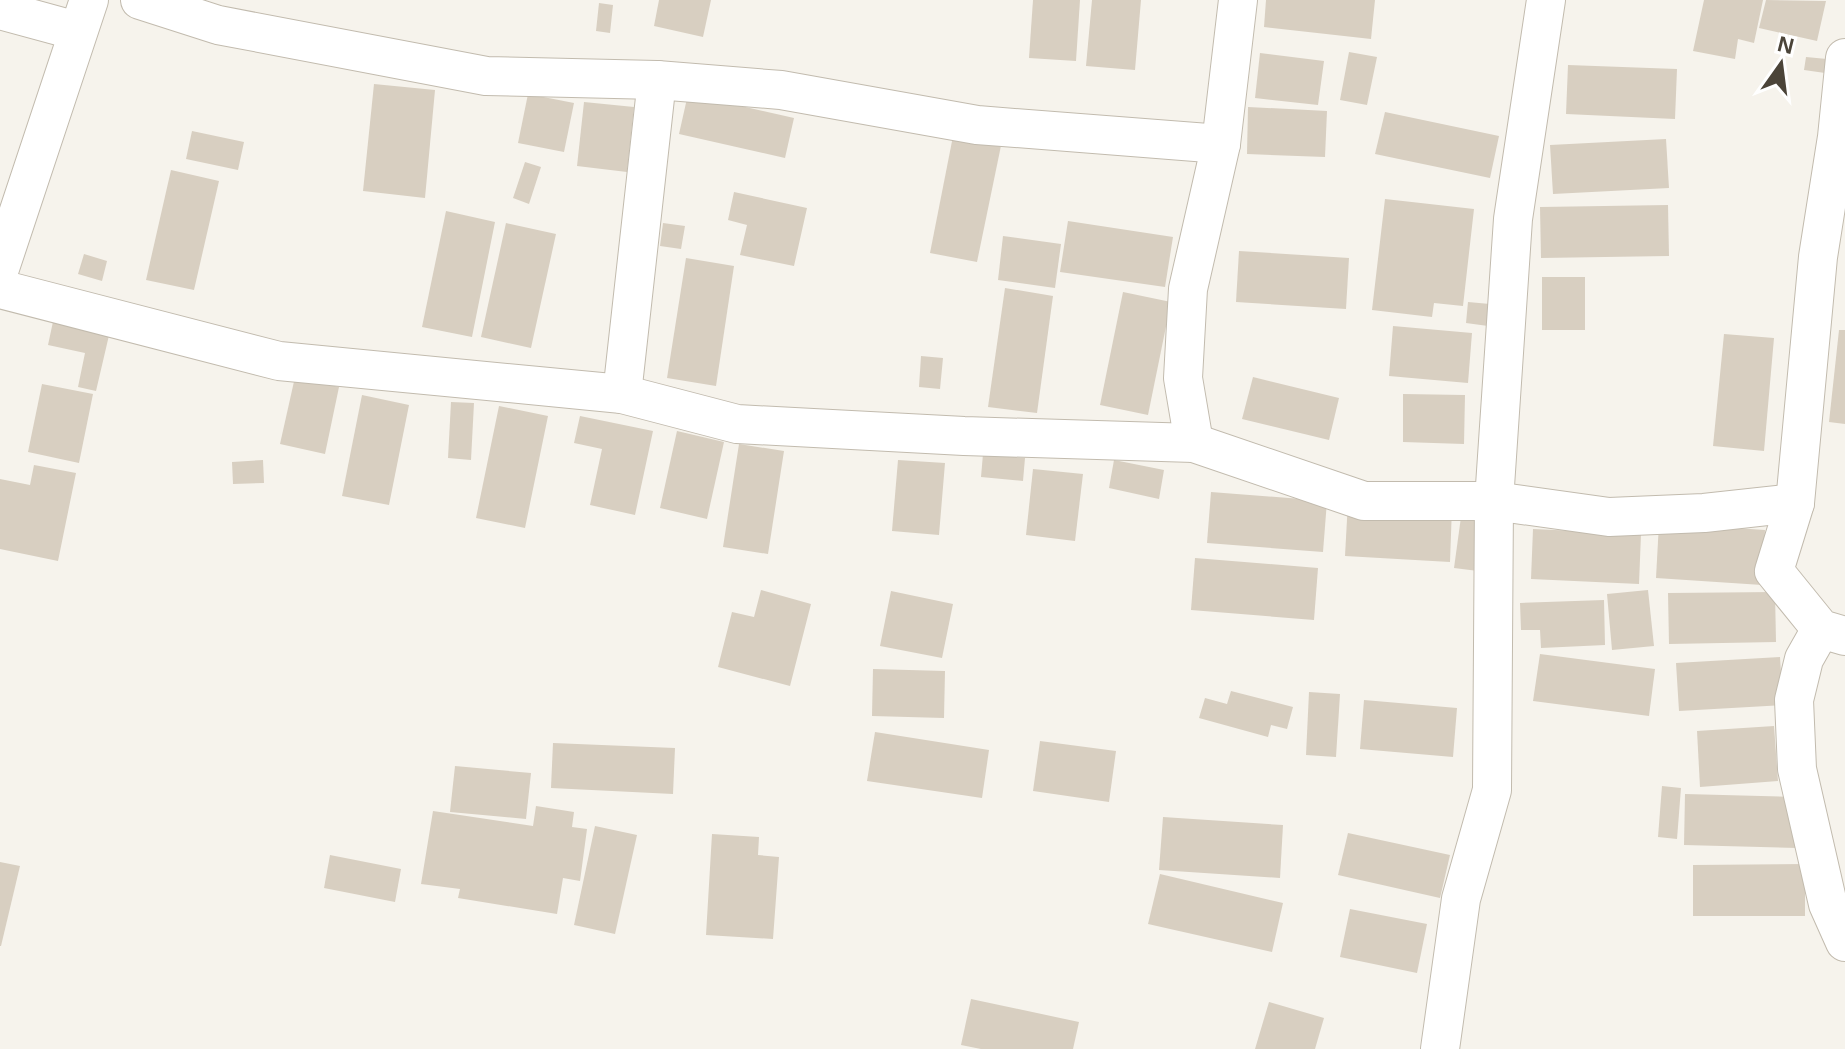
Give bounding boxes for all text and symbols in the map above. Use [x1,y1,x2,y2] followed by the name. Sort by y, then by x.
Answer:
[1741,24,1821,104] north arrow
[1775,31,1796,59] text: N

